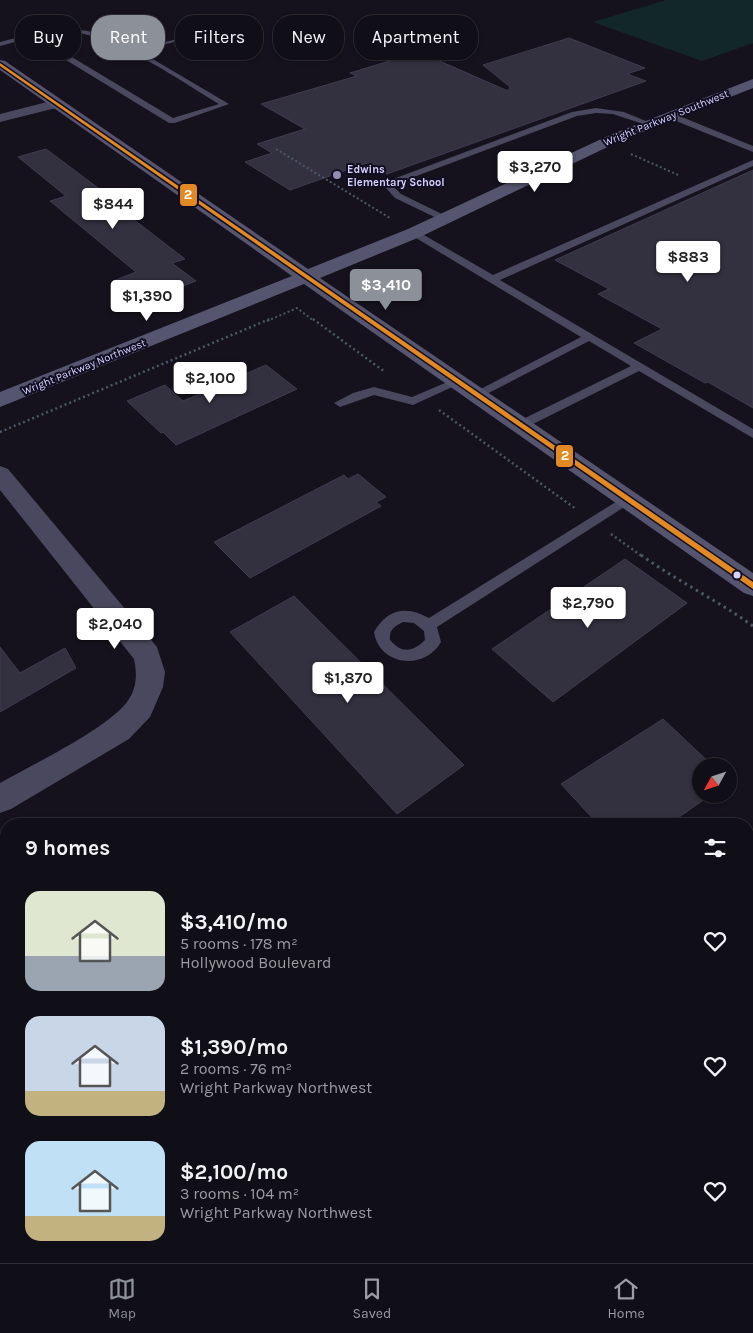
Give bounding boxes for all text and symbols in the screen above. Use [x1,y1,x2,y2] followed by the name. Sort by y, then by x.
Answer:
[15,15,81,60] chip: Buy
[91,15,165,60] chip: Rent
[175,15,263,60] chip: Filters
[273,15,344,60] chip: New
[354,15,478,60] chip: Apartment
[601,87,731,149] street label: Wright Parkway Southwest
[494,150,576,193] pin: $3,270
[509,157,561,176] text: $3,270
[347,163,445,189] place label: Edwins Elementary School
[331,169,343,181] marker: Edwins Elementary School
[179,183,198,207] line badge: 2
[184,186,192,203] text: 2
[83,188,143,230] pin: $844
[93,194,133,213] text: $844
[658,240,718,283] pin: $883
[667,247,709,266] text: $883
[345,268,427,311] pin: $3,410
[361,275,411,294] text: $3,410
[106,280,188,322] pin: $1,390
[122,286,172,305] text: $1,390
[20,336,148,398] street label: Wright Parkway Northwest
[169,362,251,404] pin: $2,100
[185,368,235,387] text: $2,100
[555,444,574,468] line badge: 2
[561,447,569,464] text: 2
[732,570,742,580] unlabelled marker
[547,586,629,629] pin: $2,790
[562,593,614,612] text: $2,790
[74,608,156,650] pin: $2,040
[88,614,142,633] text: $2,040
[307,662,389,704] pin: $1,870
[323,668,373,687] text: $1,870
[692,758,738,802] north arrow
[692,758,737,803] map controls
[701,834,729,862] icon: filters
[25,836,110,860] text: 9 homes
[180,910,288,934] text: $3,410/mo
[65,911,125,971] icon: home
[701,927,729,955] icon: heart
[180,934,298,953] text: 5 rooms · 178 m²
[180,953,331,972] text: Hollywood Boulevard
[180,1035,288,1059] text: $1,390/mo
[65,1036,125,1096] icon: home
[701,1052,729,1080] icon: heart
[180,1059,292,1078] text: 2 rooms · 76 m²
[180,1078,372,1097] text: Wright Parkway Northwest
[180,1160,288,1184] text: $2,100/mo
[65,1161,125,1221] icon: home
[701,1177,729,1205] icon: heart
[180,1184,299,1203] text: 3 rooms · 104 m²
[180,1203,372,1222] text: Wright Parkway Northwest
[108,1275,136,1322] tab: Map
[352,1275,391,1322] tab: Saved
[608,1275,645,1322] tab: Home

